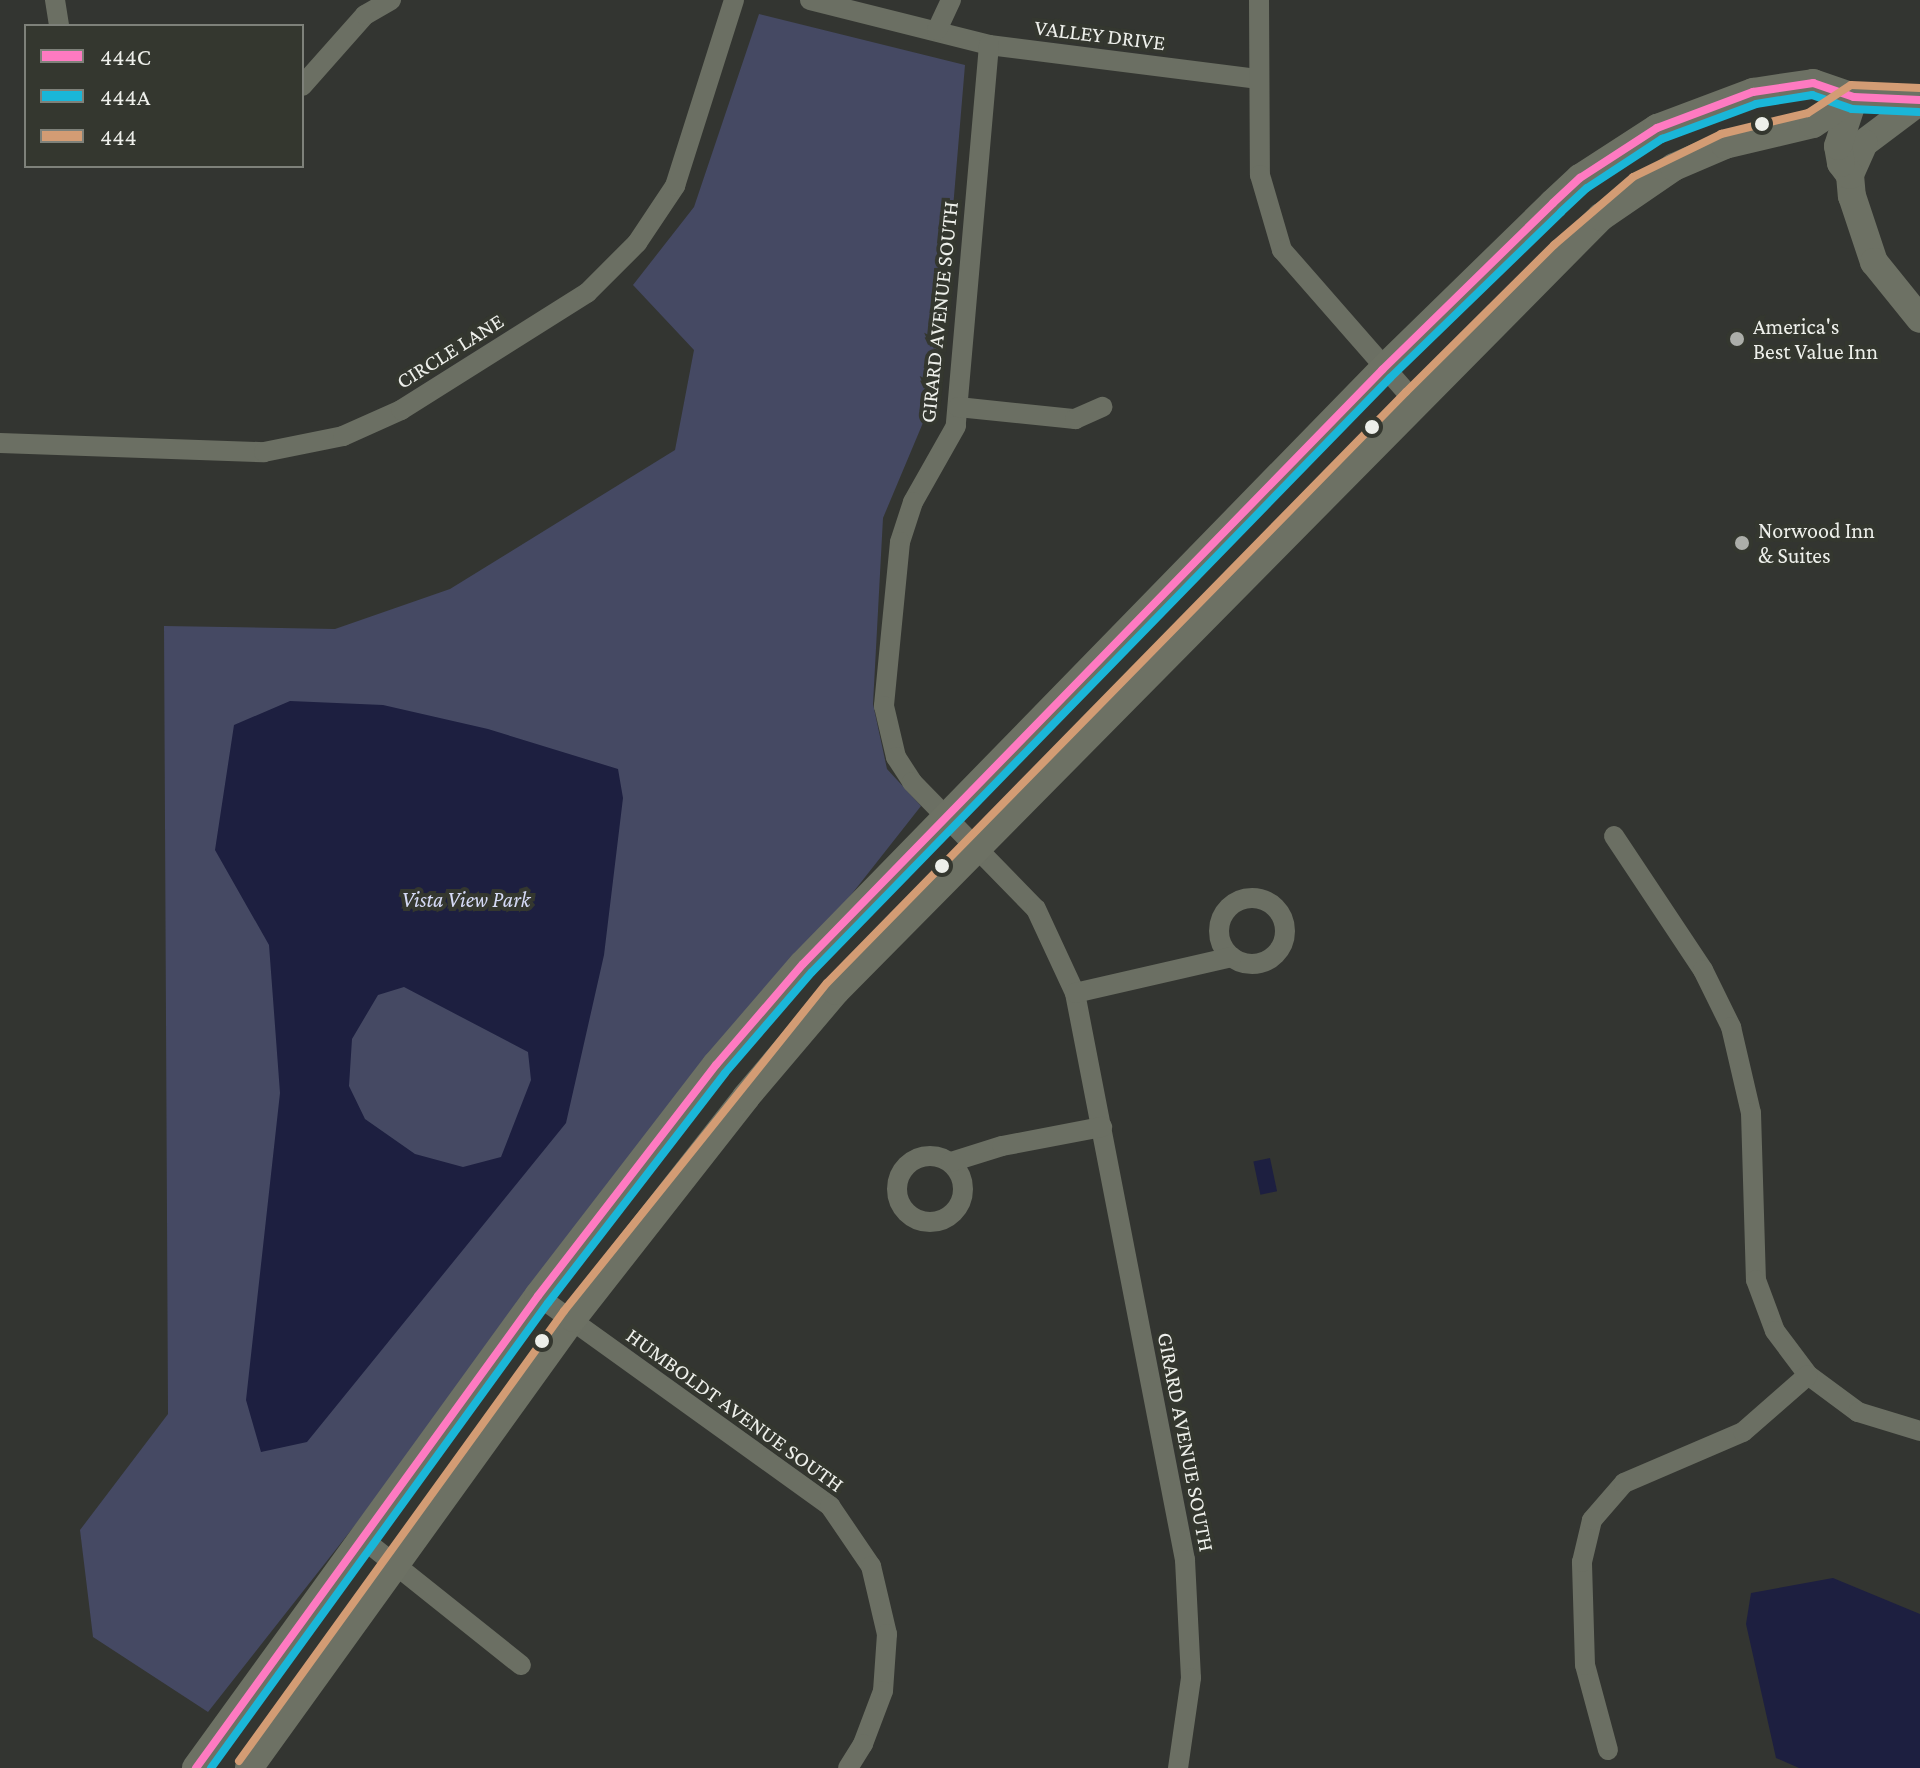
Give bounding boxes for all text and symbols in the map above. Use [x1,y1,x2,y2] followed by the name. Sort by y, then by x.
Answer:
[1033,14,1167,56] street label: VALLEY DRIVE
[24,24,304,168] legend
[100,43,151,70] text: 444C
[100,83,150,110] text: 444A
[1754,116,1770,132] unlabelled marker
[100,123,137,150] text: 444
[914,200,964,424] street label: GIRARD AVENUE SOUTH
[391,308,509,394] street label: CIRCLE LANE
[1753,313,1878,364] place label: America's Best Value Inn
[1728,330,1746,348] marker: America's Best Value Inn
[1364,419,1380,435] unlabelled marker
[1758,517,1875,568] place label: Norwood Inn & Suites
[1733,534,1751,552] marker: Norwood Inn & Suites
[934,858,950,874] unlabelled marker
[402,887,530,913] park label: Vista View Park
[621,1322,849,1498] street label: HUMBOLDT AVENUE SOUTH
[1152,1330,1220,1554] street label: GIRARD AVENUE SOUTH
[534,1333,550,1349] unlabelled marker

